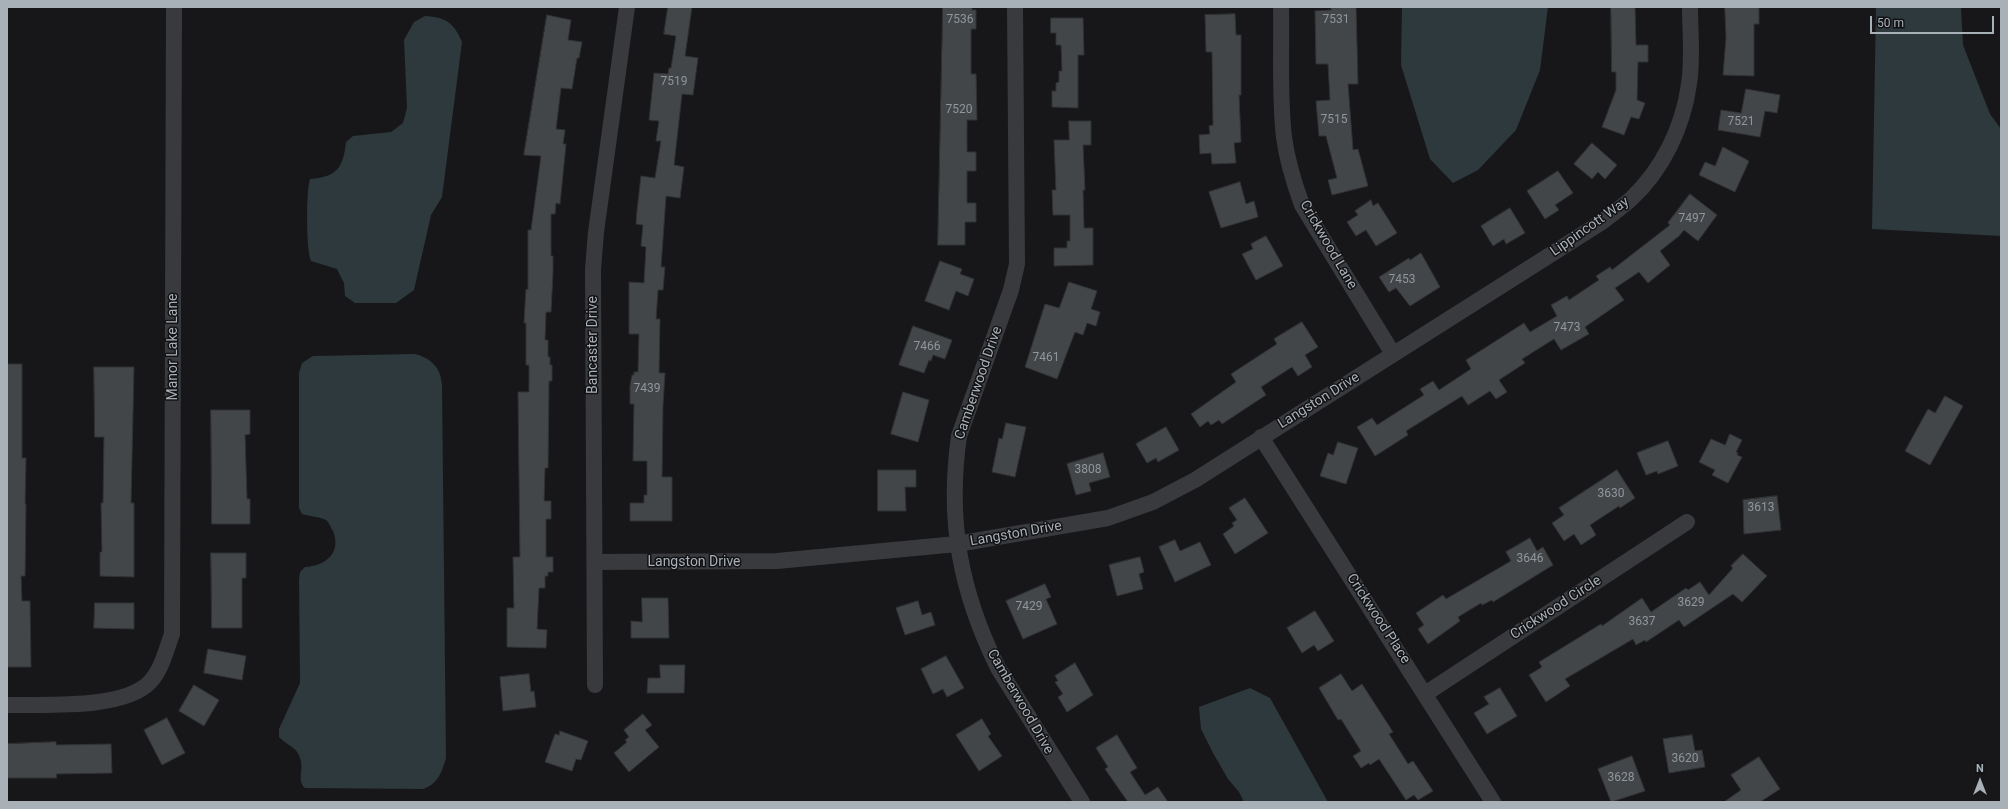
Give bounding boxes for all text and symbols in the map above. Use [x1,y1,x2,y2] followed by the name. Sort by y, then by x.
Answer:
[1872,8,1996,34] scale bar
[947,13,973,27] house number: 7536
[1323,13,1349,27] house number: 7531
[1877,16,1904,30] text: 50 m
[661,75,687,89] house number: 7519
[946,103,972,117] house number: 7520
[1321,113,1347,127] house number: 7515
[1728,115,1754,129] house number: 7521
[1547,194,1633,260] street label: Lippincott Way
[1296,198,1360,292] street label: Crickwood Lane
[1679,212,1705,226] house number: 7497
[1389,273,1415,287] house number: 7453
[165,293,181,401] street label: Manor Lake Lane
[585,296,601,394] street label: Bancaster Drive
[1554,321,1580,335] house number: 7473
[952,324,1006,442] street label: Camberwood Drive
[914,340,940,354] house number: 7466
[1033,351,1059,365] house number: 7461
[1275,369,1363,433] street label: Langston Drive
[634,382,660,396] house number: 7439
[1075,463,1101,477] house number: 3808
[1598,487,1624,501] house number: 3630
[1748,501,1774,515] house number: 3613
[969,518,1063,550] street label: Langston Drive
[1517,552,1543,566] house number: 3646
[647,554,741,570] street label: Langston Drive
[1343,571,1413,667] street label: Crickwood Place
[1507,572,1605,644] street label: Crickwood Circle
[1678,596,1704,610] house number: 3629
[1016,600,1042,614] house number: 7429
[1629,615,1655,629] house number: 3637
[983,647,1057,757] street label: Camberwood Drive
[1672,752,1698,766] house number: 3620
[1960,761,2000,801] north arrow
[1976,762,1984,775] text: N
[1608,771,1634,785] house number: 3628

